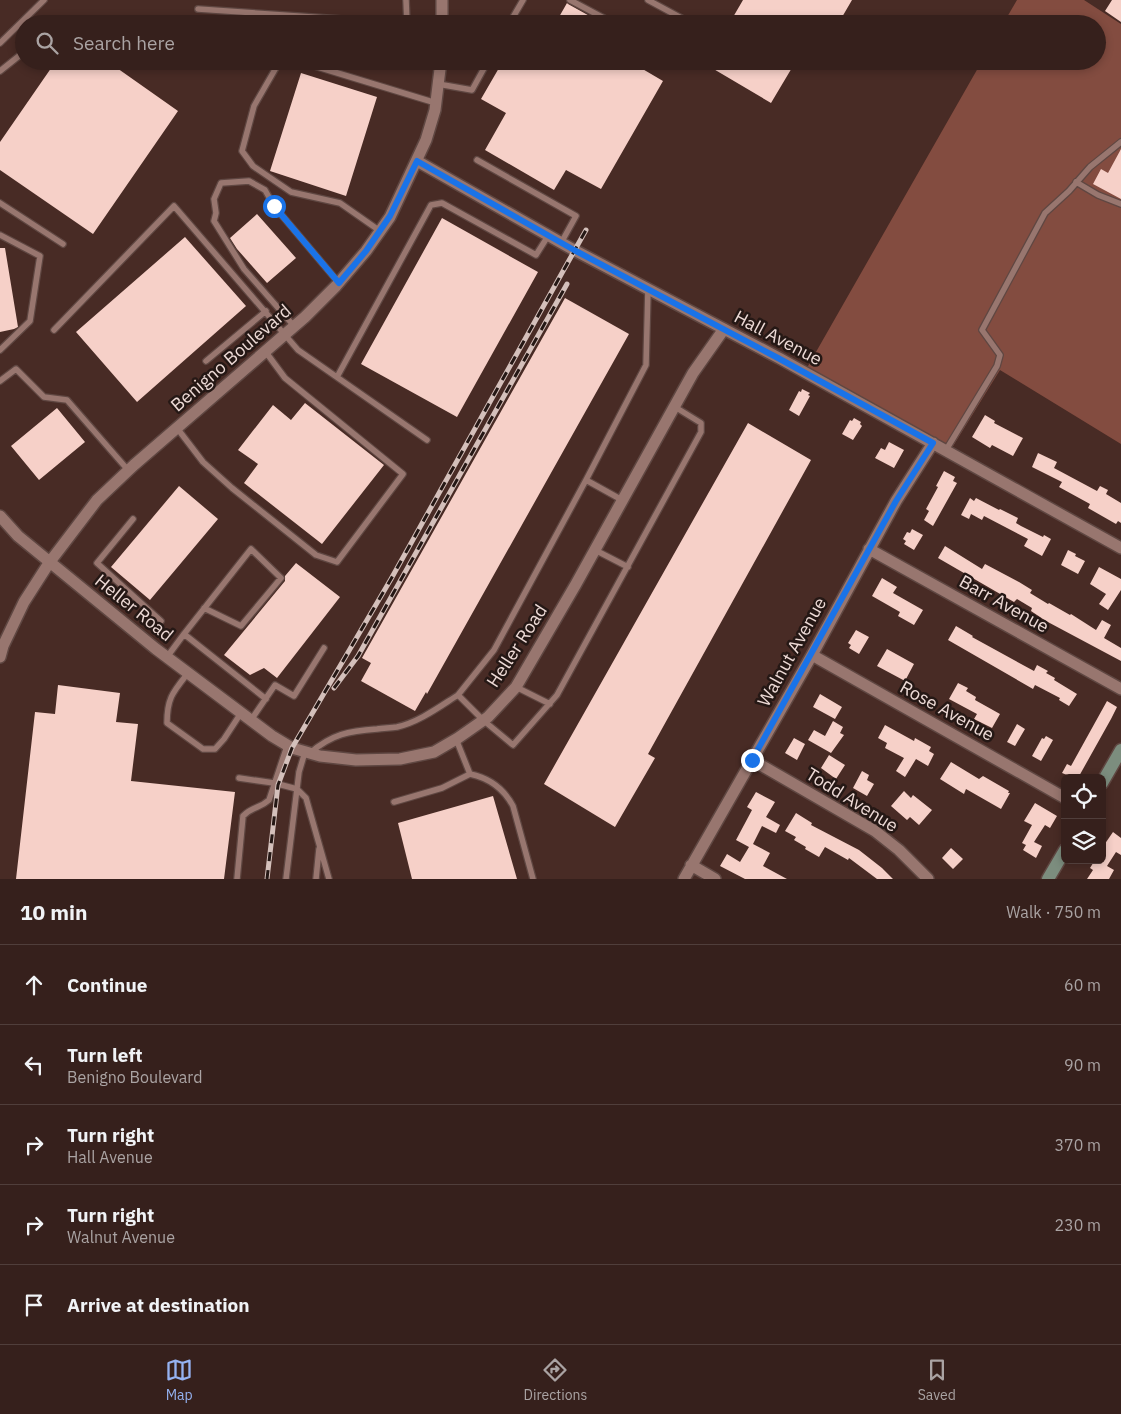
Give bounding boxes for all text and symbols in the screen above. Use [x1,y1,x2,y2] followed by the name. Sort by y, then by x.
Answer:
[15,15,1106,70] search box
[33,29,61,57] icon: search
[73,31,175,55] text: Search here
[263,195,286,218] route start
[166,299,296,416] street label: Benigno Boulevard
[730,305,826,370] street label: Hall Avenue
[90,569,178,646] street label: Heller Road
[955,570,1053,638] street label: Barr Avenue
[752,593,831,710] street label: Walnut Avenue
[481,600,552,692] street label: Heller Road
[896,675,999,746] street label: Rose Avenue
[741,749,764,772] route end
[802,762,903,837] street label: Todd Avenue
[1061,774,1106,864] map controls
[1061,774,1106,819] button: locate
[1061,819,1106,864] button: layers
[20,898,87,926] text: 10 min
[1006,902,1101,922] text: Walk · 750 m
[20,971,48,999] icon: ahead
[67,973,147,997] text: Continue
[1064,975,1101,995] text: 60 m
[67,1043,143,1067] text: Turn left
[20,1051,48,1079] icon: left
[1064,1055,1101,1075] text: 90 m
[67,1067,202,1087] text: Benigno Boulevard
[67,1123,154,1147] text: Turn right
[20,1131,48,1159] icon: right
[1054,1135,1101,1155] text: 370 m
[67,1147,153,1167] text: Hall Avenue
[67,1203,154,1227] text: Turn right
[20,1211,48,1239] icon: right
[1054,1215,1101,1235] text: 230 m
[67,1227,175,1247] text: Walnut Avenue
[20,1291,48,1319] icon: arrive
[67,1293,250,1317] text: Arrive at destination
[165,1356,193,1404] tab: Map
[524,1356,587,1404] tab: Directions
[918,1356,956,1404] tab: Saved

